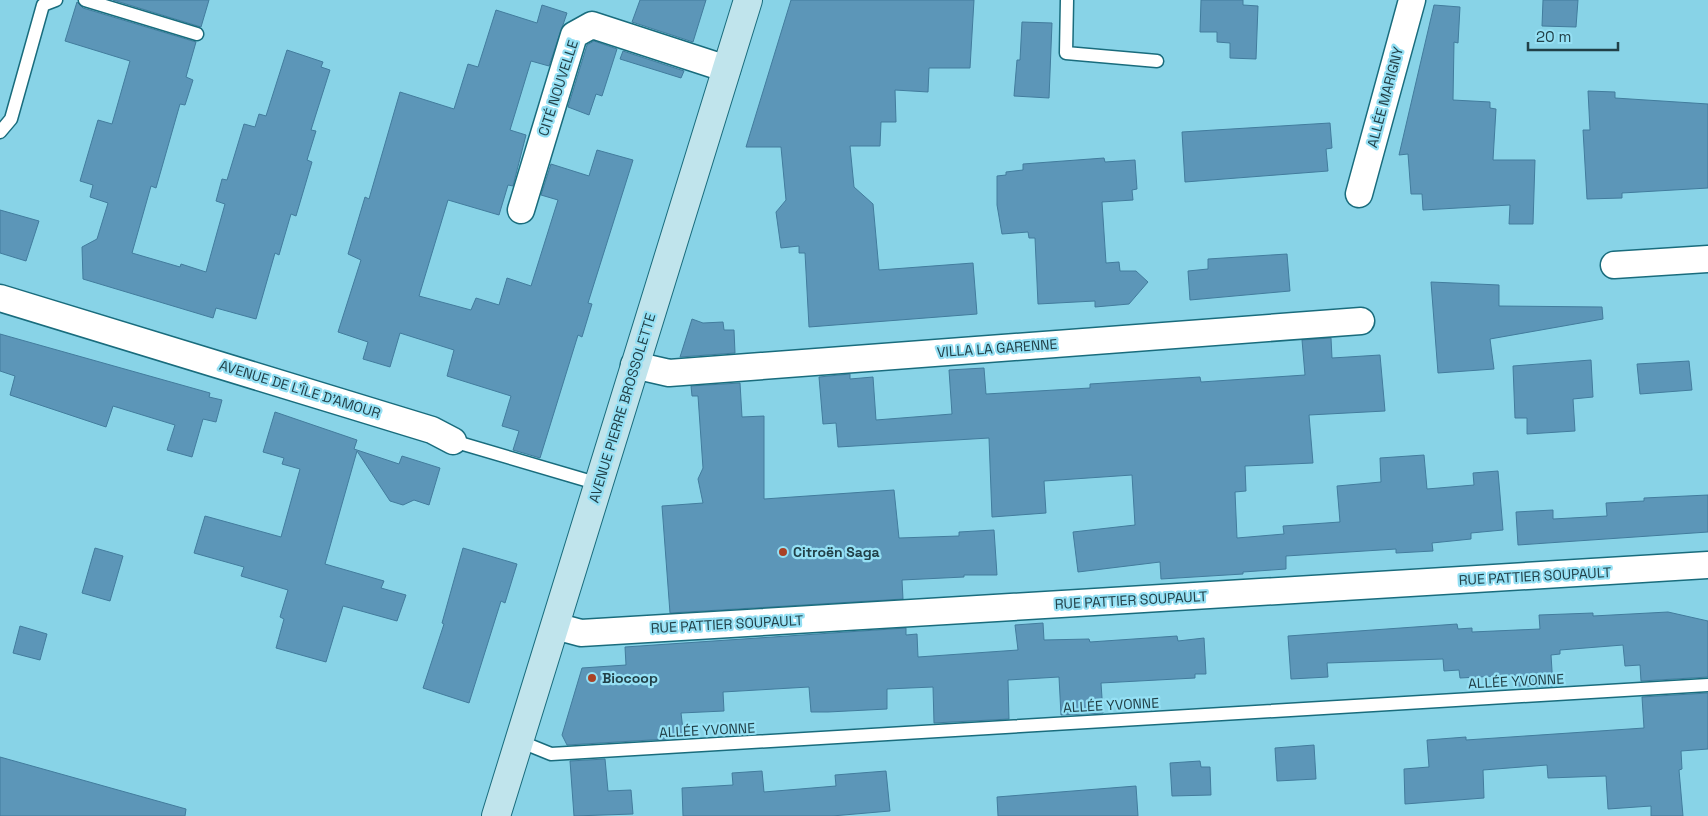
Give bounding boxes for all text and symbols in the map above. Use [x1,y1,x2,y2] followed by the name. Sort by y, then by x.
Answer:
[1528,20,1618,52] scale bar
[1536,27,1571,46] text: 20 m
[534,38,582,138] street label: CITÉ NOUVELLE
[1363,44,1407,149] street label: ALLÉE MARIGNY
[585,311,660,505] street label: AVENUE PIERRE BROSSOLETTE
[936,335,1058,361] street label: VILLA LA GARENNE
[217,356,383,422] street label: AVENUE DE L'ÎLE D'AMOUR
[793,543,880,561] place label: Citroën Saga
[777,546,789,558] marker: Citroën Saga
[1458,563,1612,589] street label: RUE PATTIER SOUPAULT
[1054,587,1208,613] street label: RUE PATTIER SOUPAULT
[650,611,804,637] street label: RUE PATTIER SOUPAULT
[602,669,658,687] place label: Biocoop
[1468,669,1565,693] street label: ALLÉE YVONNE
[586,672,598,684] marker: Biocoop
[1063,693,1160,717] street label: ALLÉE YVONNE
[659,718,756,742] street label: ALLÉE YVONNE

